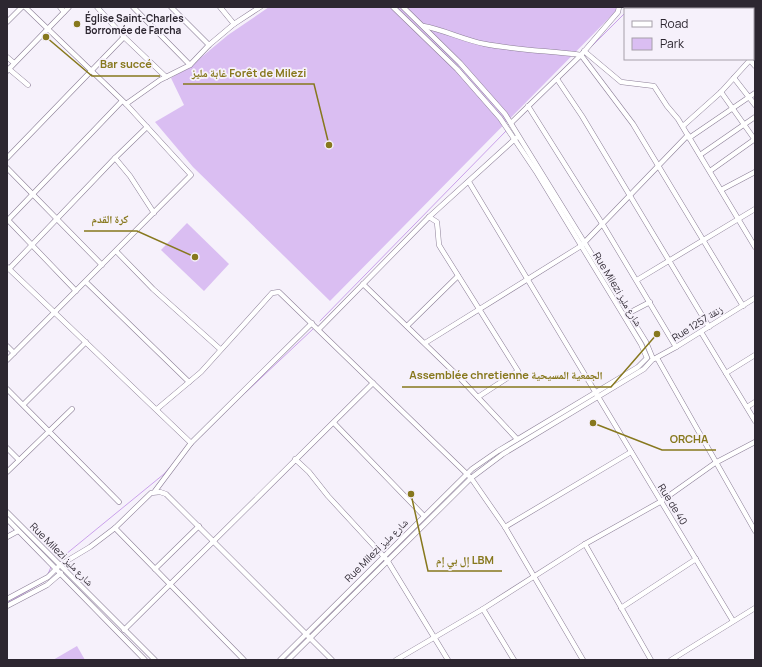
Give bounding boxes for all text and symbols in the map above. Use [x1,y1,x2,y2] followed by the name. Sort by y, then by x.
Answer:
[624,8,754,60] legend
[85,11,184,37] place label: Église Saint-Charles Borromée de Farcha
[660,15,688,32] text: Road
[72,19,82,29] marker: Église Saint-Charles Borromée de Farcha
[660,35,685,52] text: Park
[92,53,160,76] callout: Bar succé
[100,56,152,71] text: Bar succé
[183,61,314,84] callout: غابة مليز Forêt de Milezi
[191,65,306,80] text: غابة مليز Forêt de Milezi
[84,208,137,231] callout: كرة القدم
[92,211,129,227] text: كرة القدم
[590,249,646,329] street label: Rue Milezi شارع مليز
[669,302,725,344] street label: Rue 1257 زنقة
[402,364,611,387] callout: Assemblée chretienne الجمعية المسيحية
[409,367,603,382] text: Assemblée chretienne الجمعية المسيحية
[662,427,716,450] callout: ORCHA
[670,431,709,446] text: ORCHA
[655,481,691,527] street label: Rue de 40
[341,515,411,585] street label: Rue Milezi شارع مليز
[27,519,97,589] street label: Rue Milezi شارع مليز
[428,548,502,571] callout: إل بي إم LBM
[436,552,494,569] text: إل بي إم LBM

